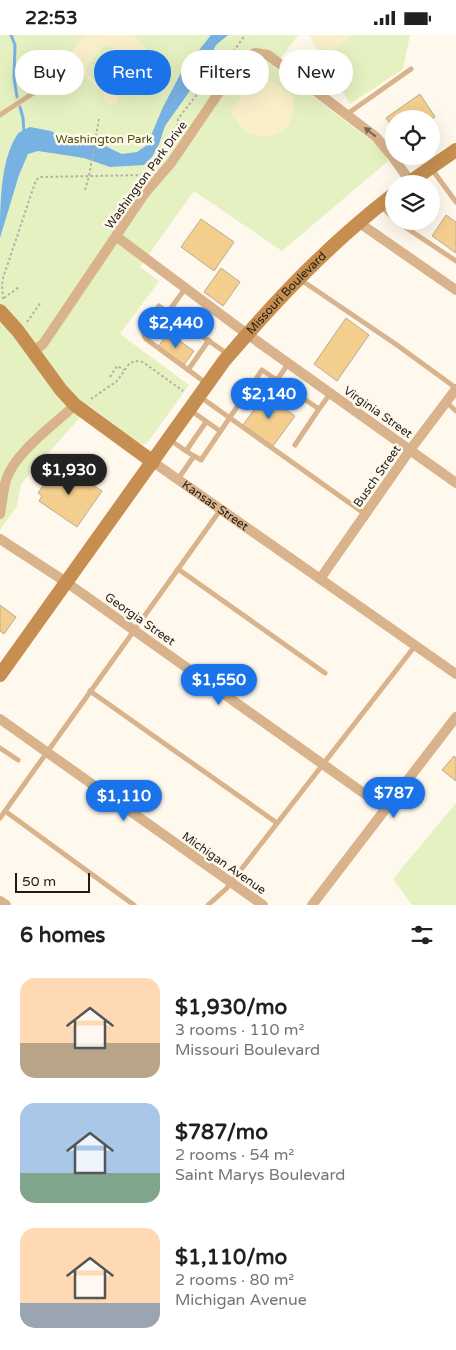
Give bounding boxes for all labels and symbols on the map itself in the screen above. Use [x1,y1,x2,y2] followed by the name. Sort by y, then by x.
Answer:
[102,118,190,232] street label: Washington Park Drive
[364,127,377,138] one-way arrow
[55,132,153,146] park label: Washington Park
[244,249,329,337] street label: Missouri Boulevard
[135,307,217,349] pin: $2,440
[228,377,310,420] pin: $2,140
[341,383,415,441] street label: Virginia Street
[350,442,404,510] street label: Busch Street
[28,453,110,496] pin: $1,930
[179,478,252,534] street label: Kansas Street
[102,590,178,649] street label: Georgia Street
[178,663,260,706] pin: $1,550
[364,777,424,819] pin: $787
[83,779,165,822] pin: $1,110
[179,829,269,897] street label: Michigan Avenue
[15,870,90,893] scale bar

